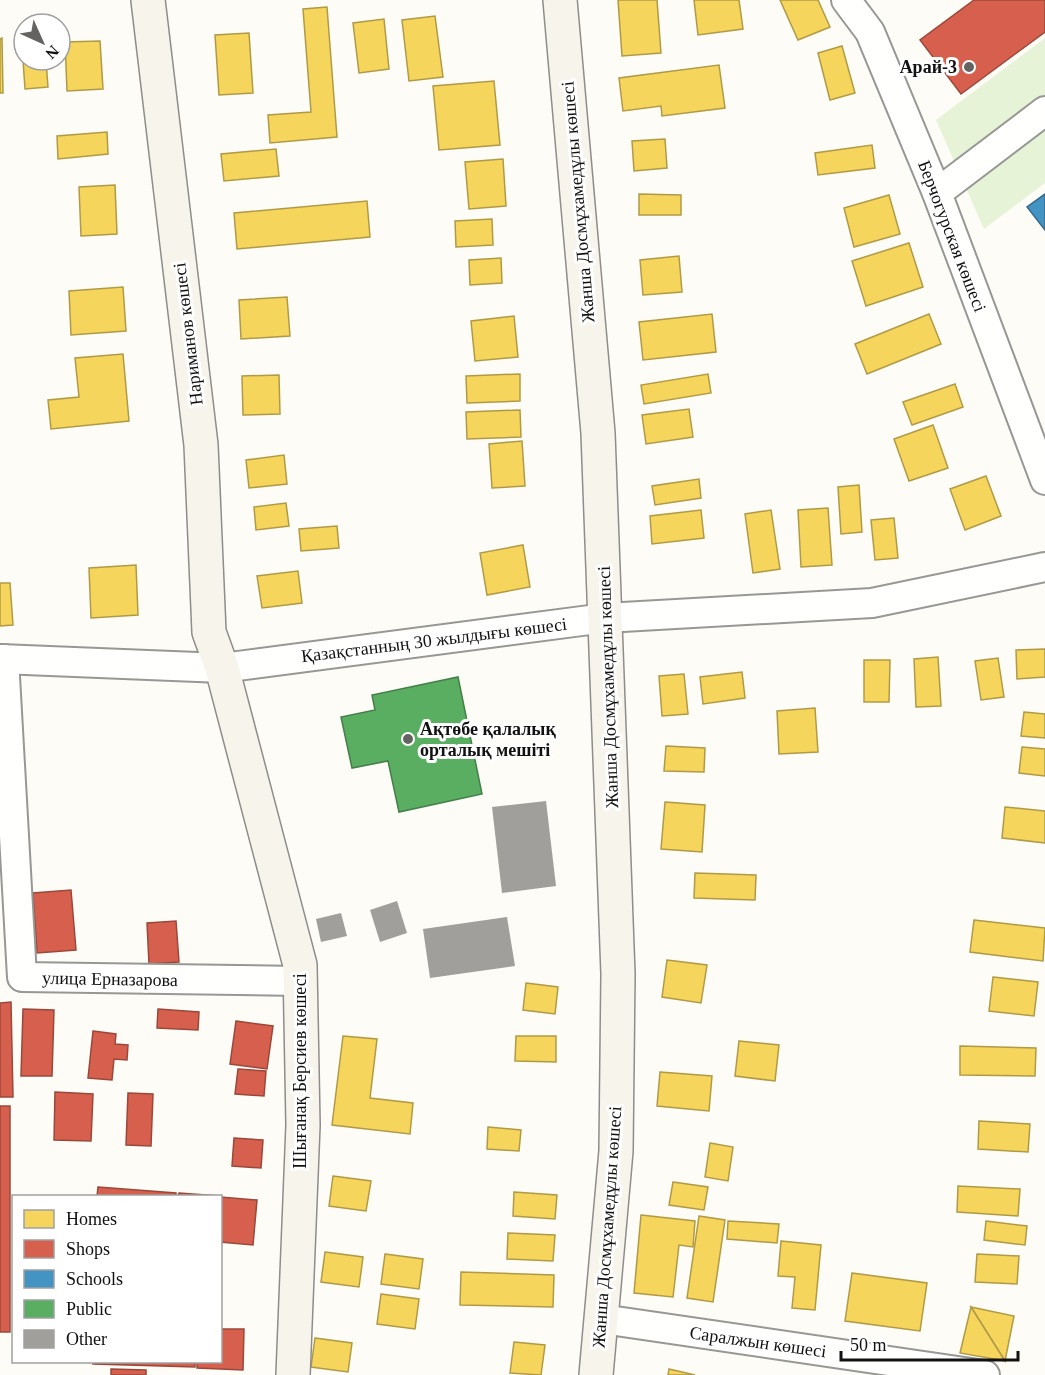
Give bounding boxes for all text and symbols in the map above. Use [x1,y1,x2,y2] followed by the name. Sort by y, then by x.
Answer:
[12,12,72,72] north arrow
[42,42,62,63] text: N
[900,57,957,77] place label: Арай-3
[962,60,976,74] marker: Арай-3
[557,80,599,324] street label: Жанша Досмұхамедұлы көшесі
[914,157,990,315] street label: Берчогурская көшесі
[169,262,207,406] street label: Нариманов көшесі
[594,566,622,808] street label: Жанша Досмұхамедұлы көшесі
[300,614,568,666] street label: Қазақстанның 30 жылдығы көшесі
[420,719,556,760] place label: Ақтөбе қалалық орталық мешіті
[401,732,415,746] marker: Ақтөбе қалалық орталық мешіті
[42,968,178,990] street label: улица Ерназарова
[290,973,310,1169] street label: Шығанақ Берсиев көшесі
[589,1105,625,1349] street label: Жанша Досмұхамедұлы көшесі
[12,1195,222,1363] legend
[66,1209,117,1229] text: Homes
[66,1239,110,1259] text: Shops
[66,1269,123,1289] text: Schools
[66,1299,112,1319] text: Public
[688,1323,828,1361] street label: Саралжын көшесі
[841,1324,1018,1362] scale bar
[66,1329,107,1349] text: Other
[850,1335,887,1355] text: 50 m

